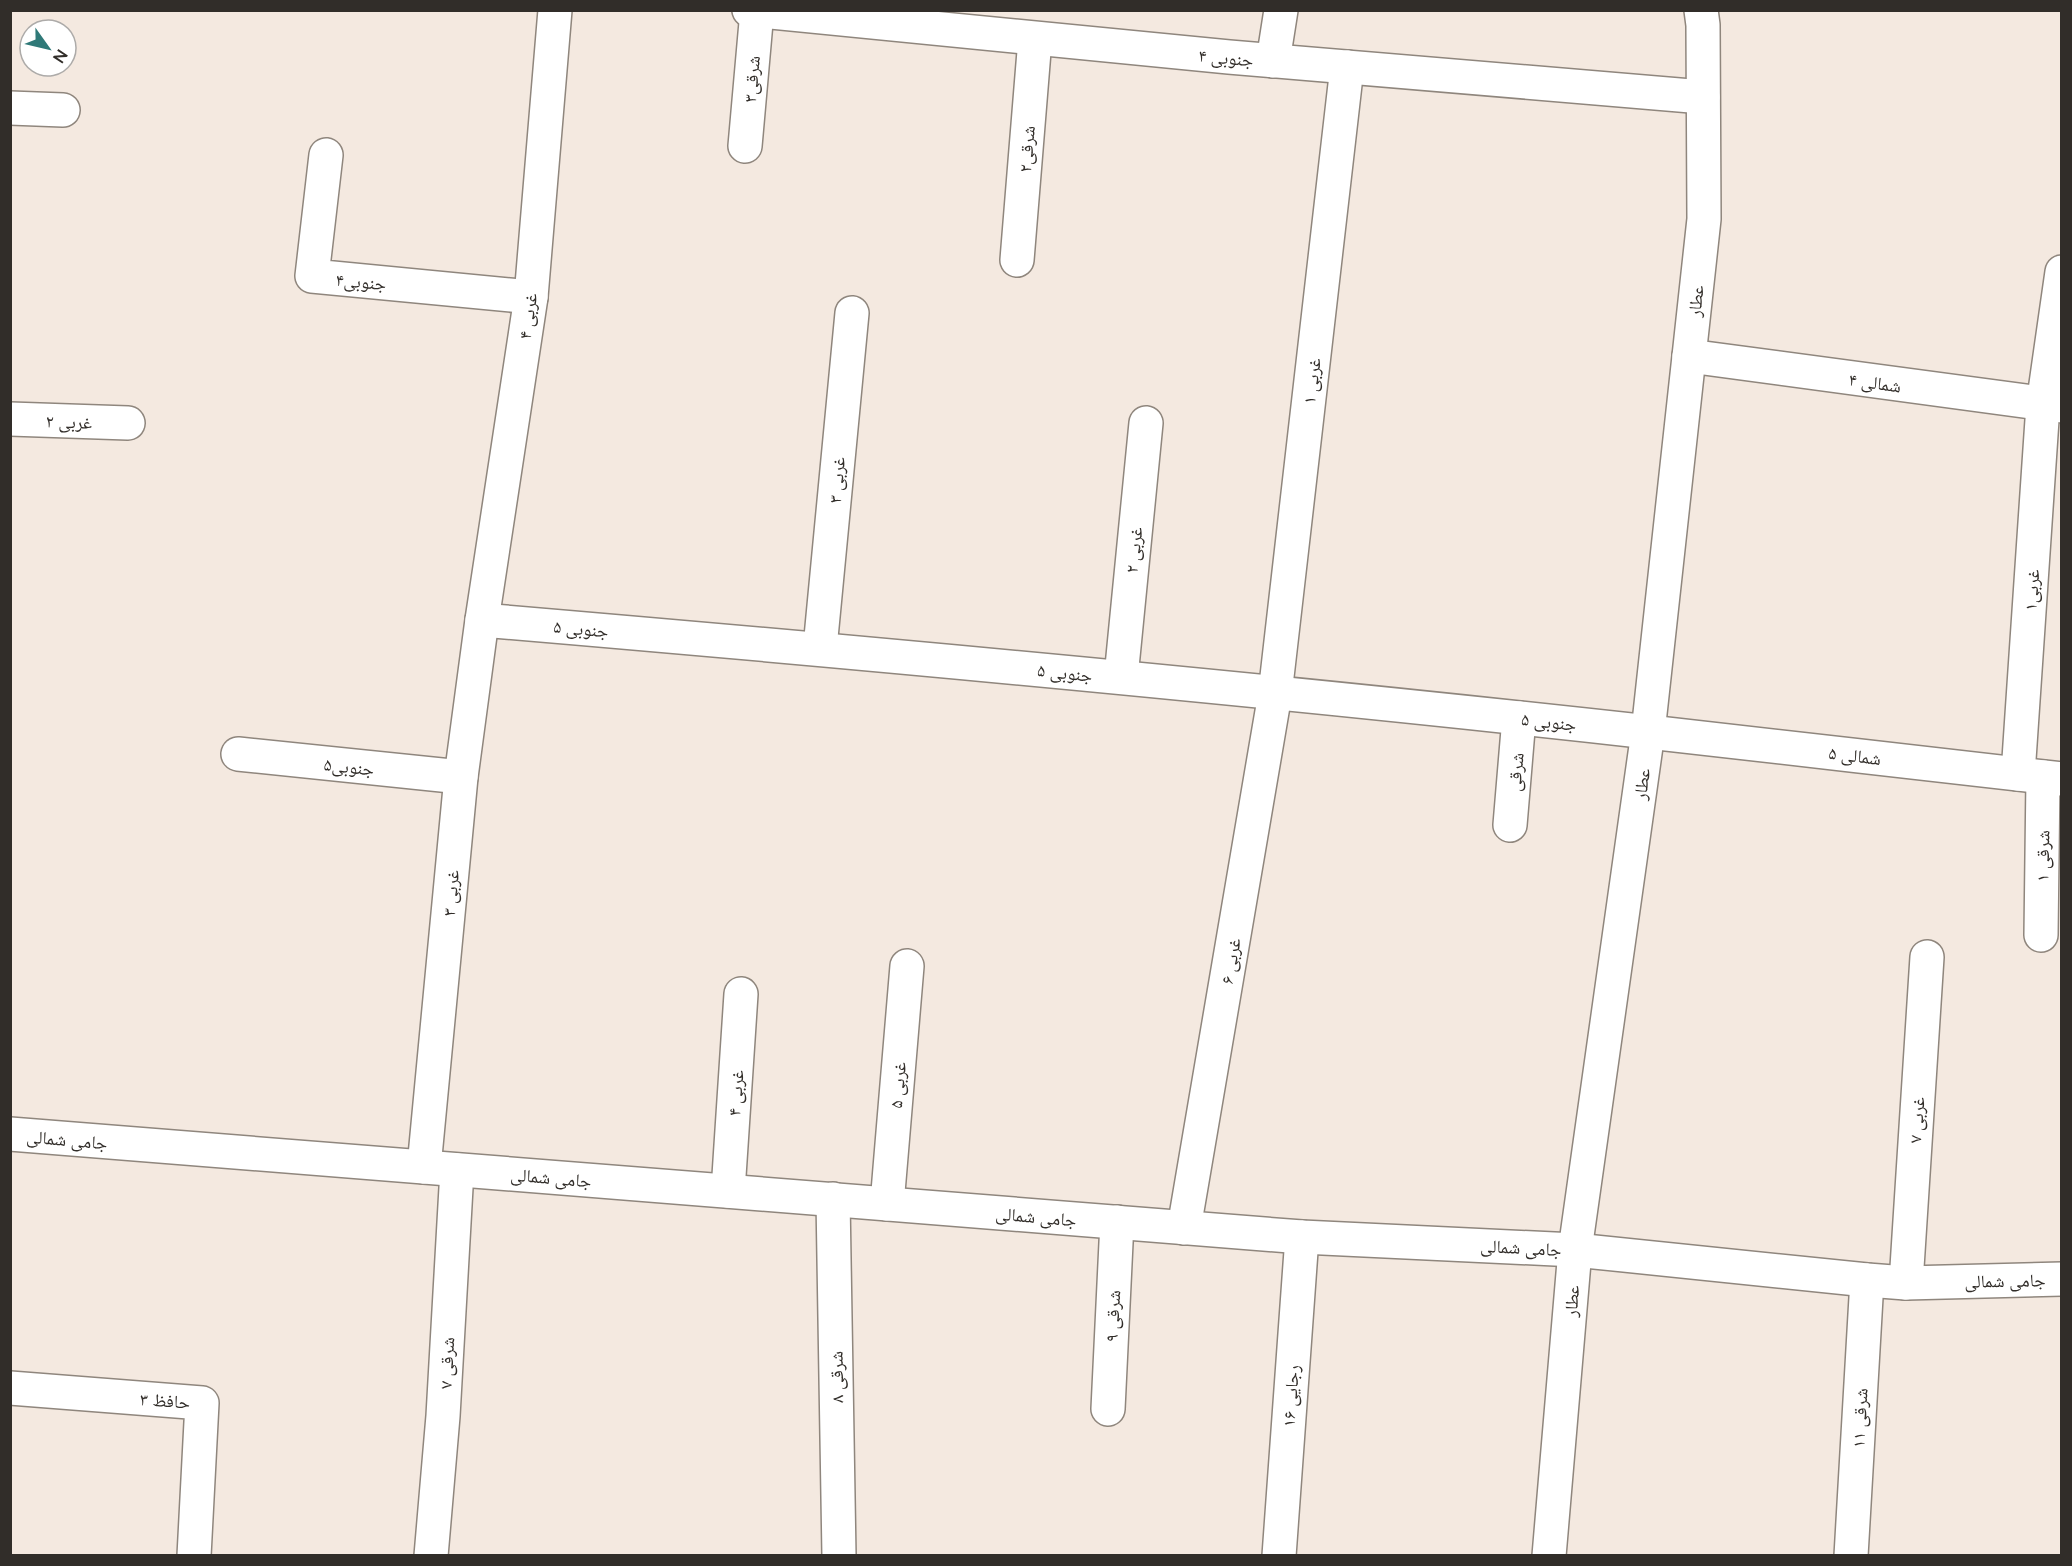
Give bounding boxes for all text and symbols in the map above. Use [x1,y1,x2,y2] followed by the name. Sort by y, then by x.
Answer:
[18,18,78,78] north arrow
[1197,44,1254,71] street label: جنوبی ۴
[50,46,72,67] text: N
[738,55,765,104] street label: شرقی۳
[1013,125,1040,174] street label: شرقی۲
[335,268,387,295] street label: جنوبی۴
[1682,284,1708,319] street label: عطار
[513,291,542,341] street label: غربی ۴
[1297,357,1326,405] street label: غربی ۱
[1847,367,1903,398] street label: شمالی ۴
[45,409,93,434] street label: غربی ۲
[823,456,850,504] street label: غربی ۳
[1120,526,1147,574] street label: غربی ۲
[2019,568,2044,612] street label: غربی۱
[552,615,609,642] street label: جنوبی ۵
[1036,658,1094,687] street label: جنوبی ۵
[1520,707,1578,736] street label: جنوبی ۵
[1827,741,1883,770] street label: شمالی ۵
[323,752,375,781] street label: جنوبی۵
[1502,752,1529,792] street label: شرقی
[1628,767,1654,802] street label: عطار
[2031,830,2054,882] street label: شرقی ۱
[437,869,464,917] street label: غربی ۳
[1215,936,1246,986] street label: غربی ۶
[884,1061,911,1109] street label: غربی ۵
[722,1069,749,1117] street label: غربی ۴
[1903,1096,1930,1144] street label: غربی ۷
[26,1125,108,1154] street label: جامی شمالی
[510,1163,592,1192] street label: جامی شمالی
[995,1202,1077,1231] street label: جامی شمالی
[1480,1234,1562,1261] street label: جامی شمالی
[1964,1268,2046,1293] street label: جامی شمالی
[1559,1284,1583,1319] street label: عطار
[1100,1290,1125,1342] street label: شرقی ۹
[434,1337,459,1389] street label: شرقی ۷
[825,1351,848,1403] street label: شرقی ۸
[1277,1364,1304,1428] street label: رجایی ۱۶
[139,1387,191,1413] street label: حافظ ۳
[1846,1388,1873,1449] street label: شرقی ۱۱

